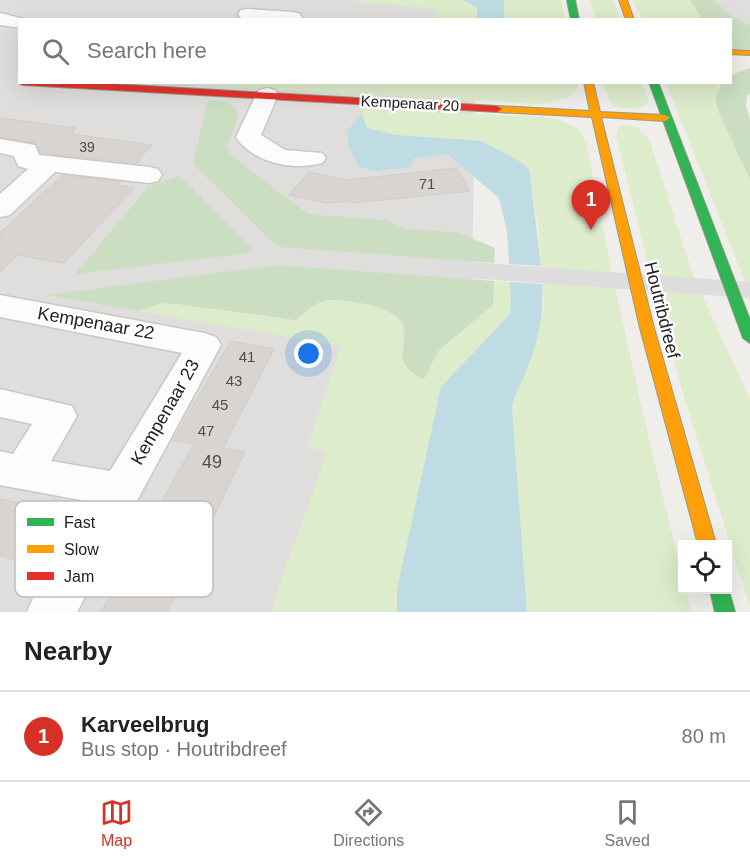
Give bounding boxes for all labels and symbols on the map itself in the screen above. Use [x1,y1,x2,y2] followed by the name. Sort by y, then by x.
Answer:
[360,92,460,114] street label: Kempenaar 20
[79,139,95,155] house number: 39
[419,175,435,192] house number: 71
[572,180,610,230] pin: 1
[640,260,684,361] street label: Houtribdreef
[36,303,156,343] street label: Kempenaar 22
[294,339,323,368] your location
[239,348,255,365] house number: 41
[127,356,203,468] street label: Kempenaar 23
[226,372,242,389] house number: 43
[212,396,228,413] house number: 45
[198,422,214,439] house number: 47
[202,452,222,472] house number: 49
[15,501,213,597] legend
[64,514,96,531] text: Fast
[64,541,99,558] text: Slow
[64,568,94,585] text: Jam

